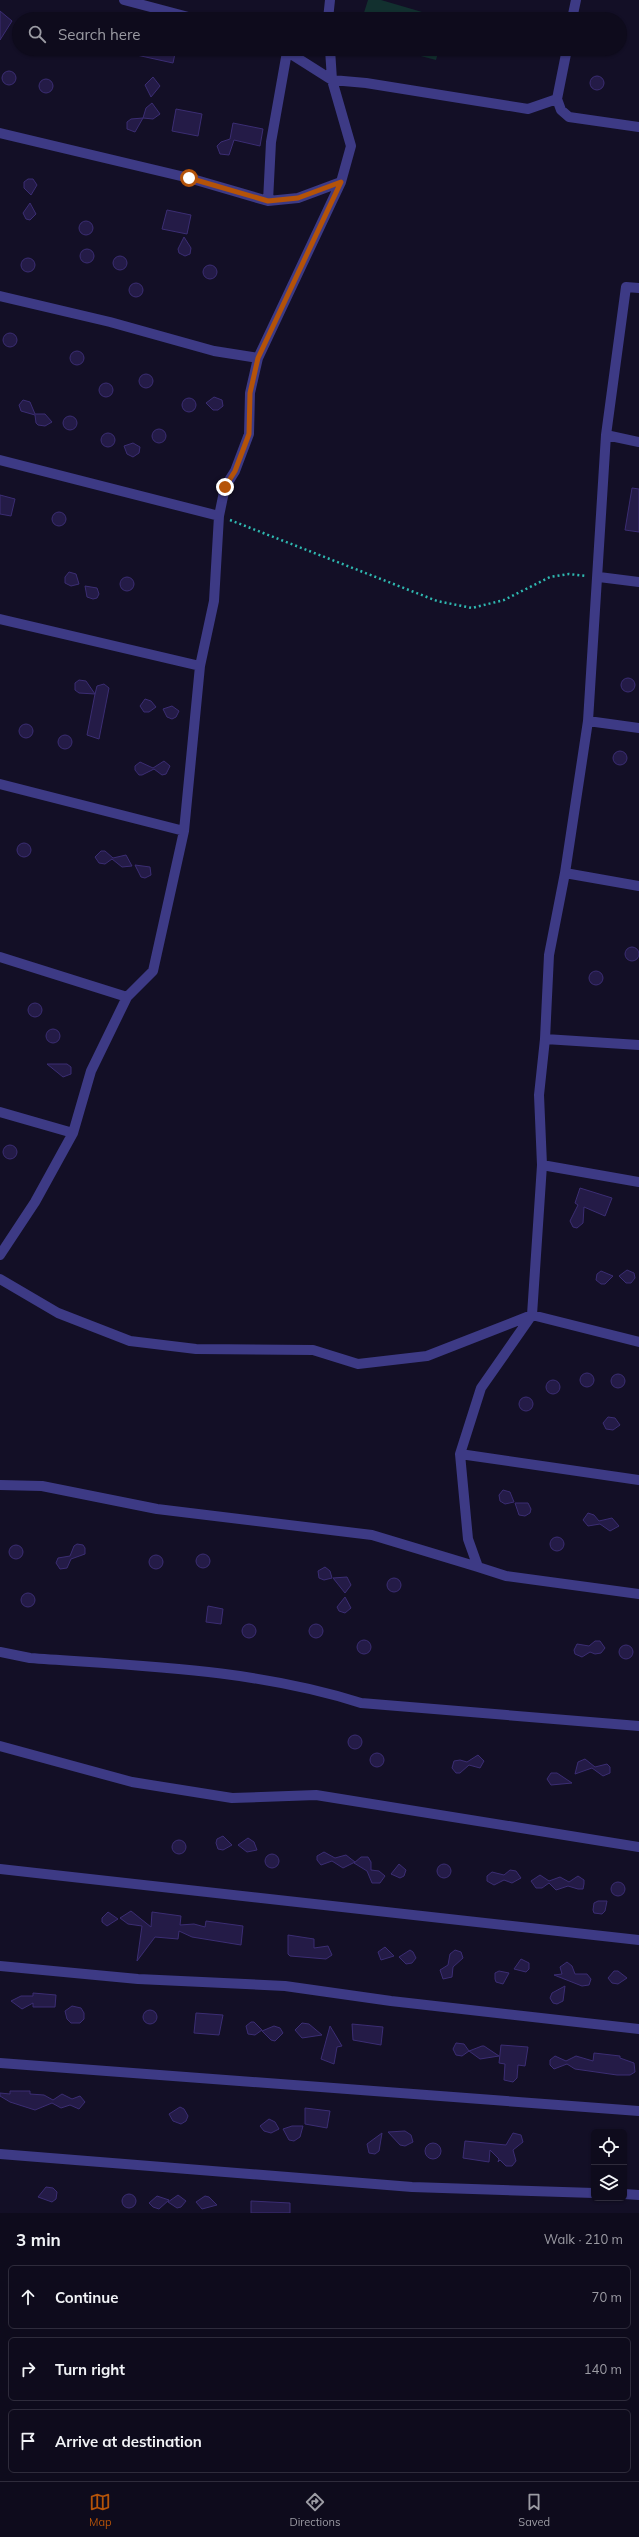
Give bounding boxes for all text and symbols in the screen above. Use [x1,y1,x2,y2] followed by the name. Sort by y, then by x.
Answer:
[12,12,627,56] search box
[26,23,48,45] icon: search
[58,25,140,44] text: Search here
[180,169,198,187] route start
[216,478,234,496] route end
[591,2129,627,2201] map controls
[591,2129,627,2165] button: locate
[591,2165,627,2201] button: layers
[16,2229,61,2250] text: 3 min
[544,2231,623,2247] text: Walk · 210 m
[17,2286,39,2308] icon: ahead
[55,2288,118,2307] text: Continue
[592,2289,622,2305] text: 70 m
[17,2358,39,2380] icon: right
[55,2360,125,2379] text: Turn right
[584,2361,622,2377] text: 140 m
[17,2430,39,2452] icon: arrive
[55,2432,202,2451] text: Arrive at destination
[89,2491,112,2529] tab: Map
[290,2491,340,2529] tab: Directions
[518,2491,550,2529] tab: Saved

